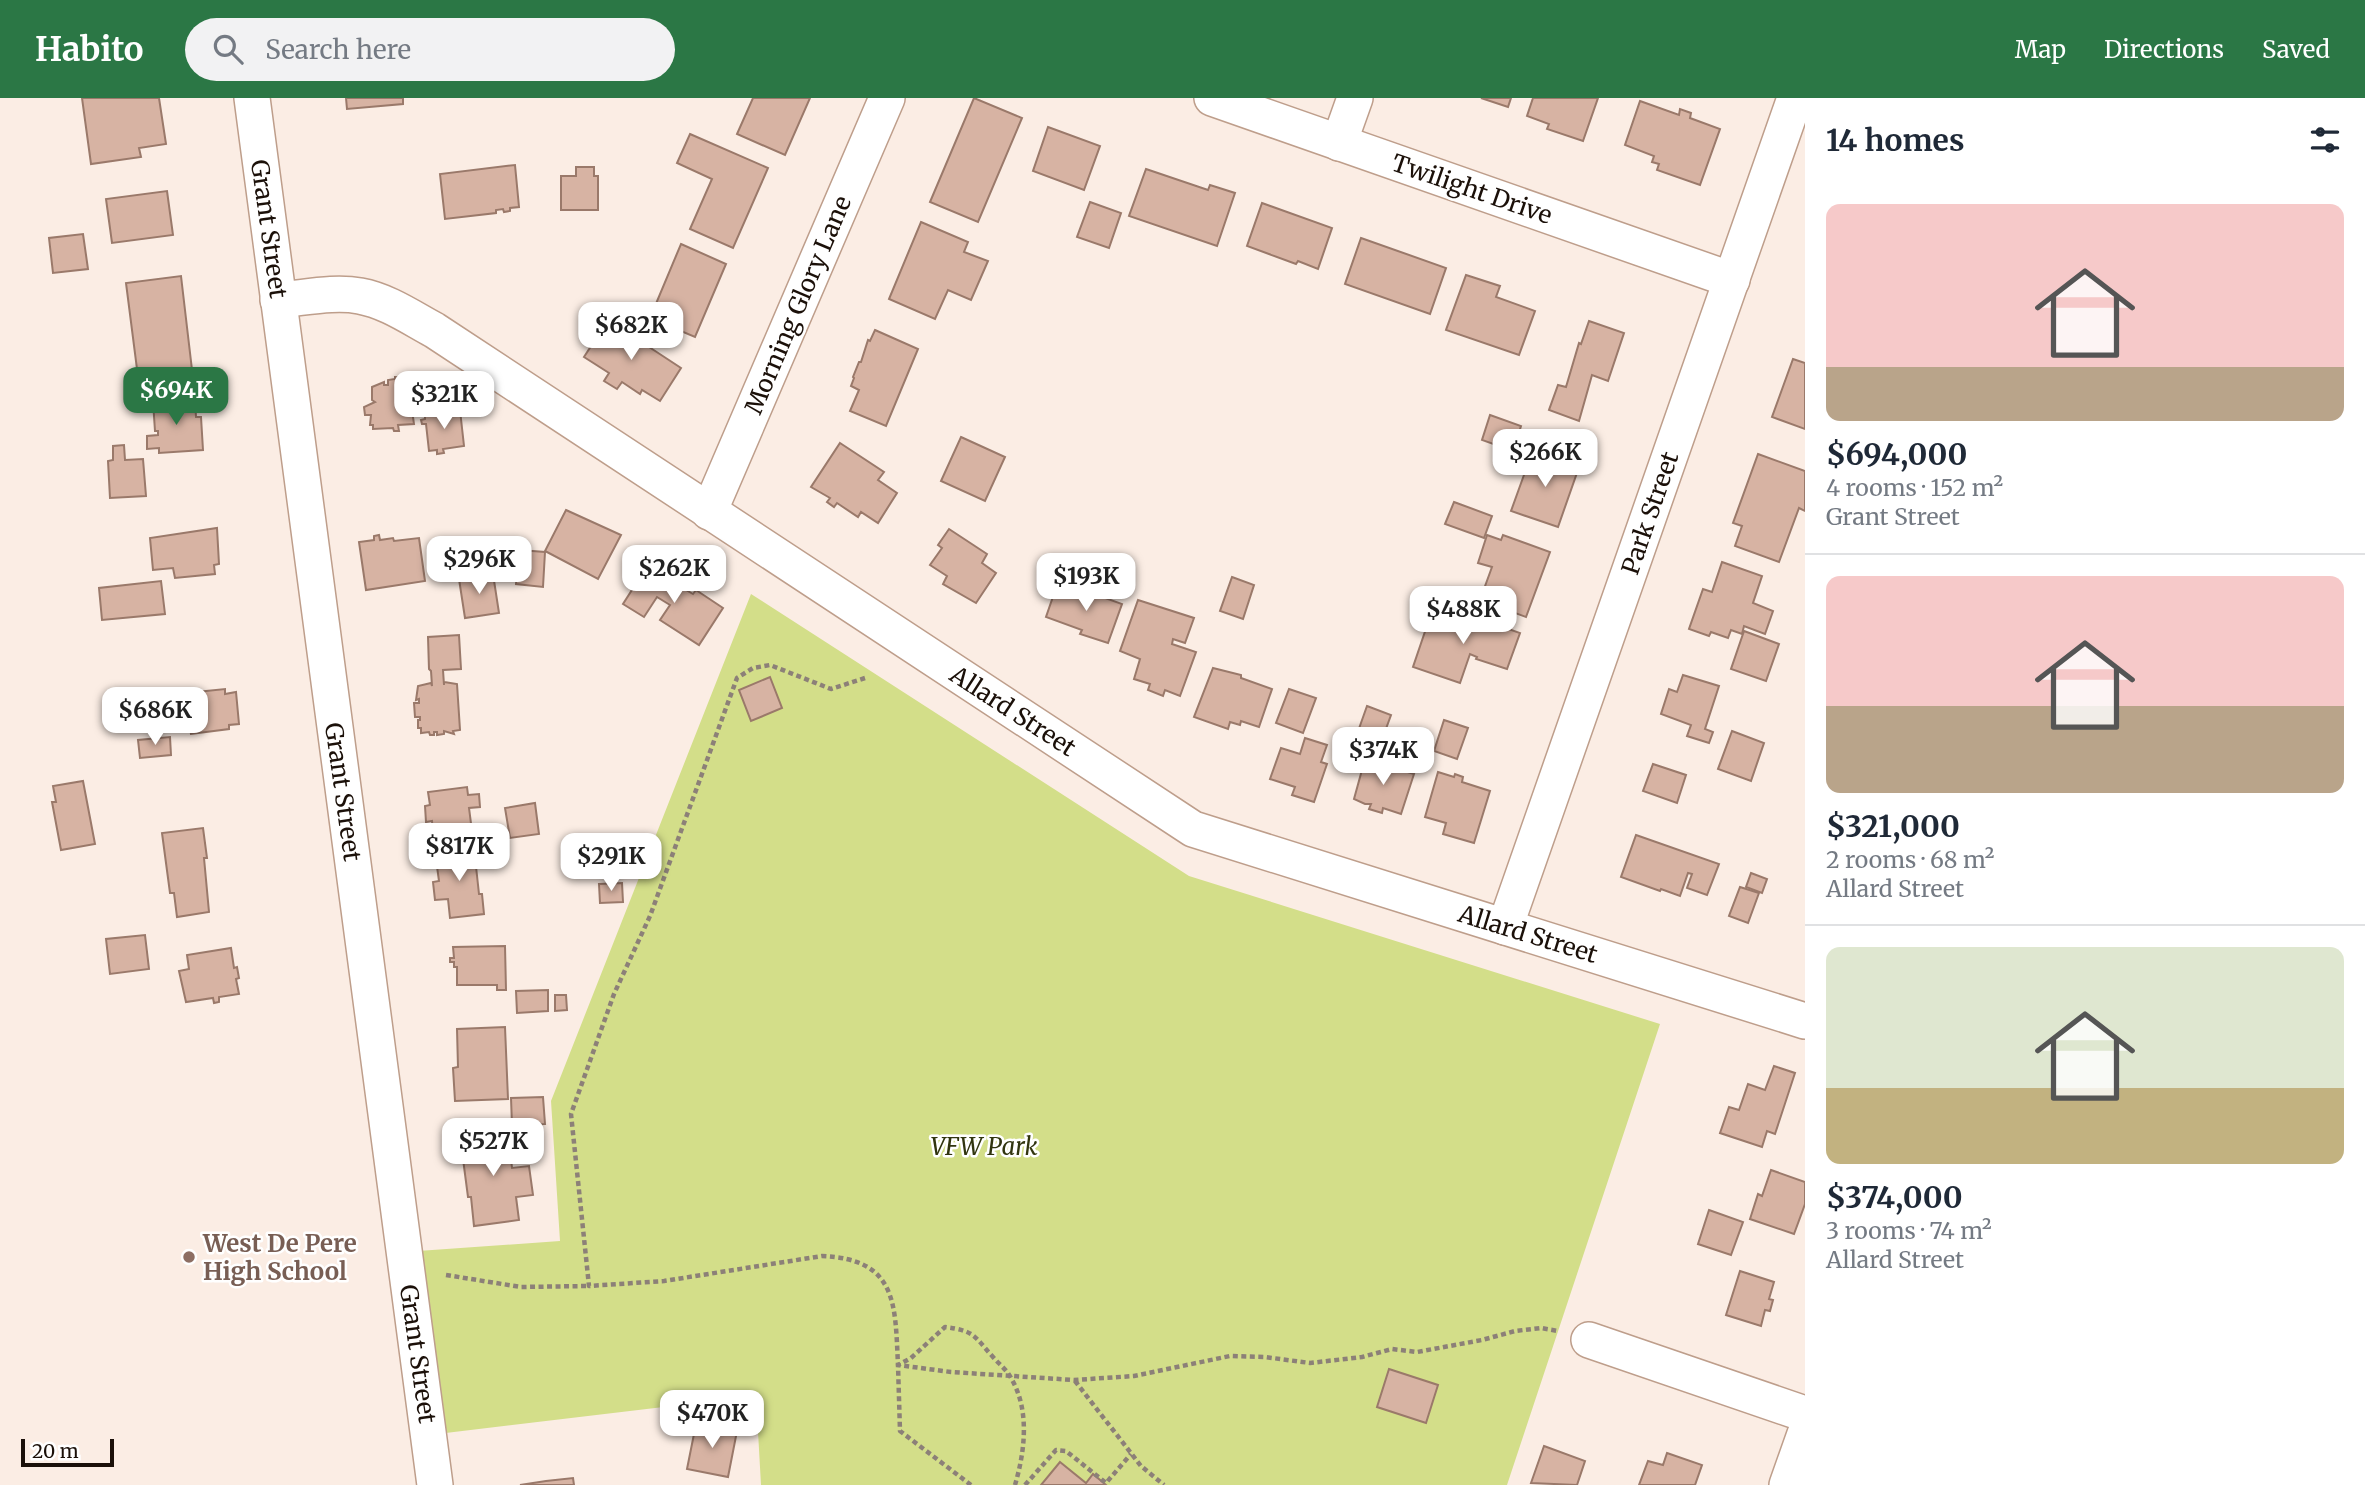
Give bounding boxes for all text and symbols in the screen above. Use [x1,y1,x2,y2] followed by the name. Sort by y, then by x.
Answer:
[185,18,675,81] search box
[35,29,143,70] text: Habito
[209,30,247,68] icon: search
[265,33,411,66] text: Search here
[2015,34,2066,65] text: Map
[2104,34,2224,65] text: Directions
[2262,34,2330,65] text: Saved
[1826,121,1964,159] text: 14 homes
[2306,121,2344,159] icon: filters
[1388,147,1556,231] street label: Twilight Drive
[244,158,294,301] street label: Grant Street
[738,191,858,419] street label: Morning Glory Lane
[2022,250,2148,376] icon: home
[582,302,680,362] pin: $682K
[594,310,668,339] text: $682K
[127,368,225,427] pin: $694K
[395,372,493,431] pin: $321K
[139,375,213,404] text: $694K
[410,379,478,408] text: $321K
[1496,430,1594,489] pin: $266K
[1826,435,1967,473] text: $694,000
[1509,437,1581,466] text: $266K
[1615,447,1686,578] street label: Park Street
[1826,473,2003,502] text: 4 rooms · 152 m²
[1826,502,1960,531] text: Grant Street
[430,536,528,596] pin: $296K
[443,544,515,573] text: $296K
[625,546,723,605] pin: $262K
[638,553,710,582] text: $262K
[1037,554,1135,613] pin: $193K
[1053,561,1119,590] text: $193K
[1414,587,1512,646] pin: $488K
[1426,594,1500,623] text: $488K
[2022,622,2148,748] icon: home
[943,658,1082,764] street label: Allard Street
[106,688,204,747] pin: $686K
[118,695,192,724] text: $686K
[318,721,368,864] street label: Grant Street
[1334,728,1432,787] pin: $374K
[1348,735,1418,764] text: $374K
[1826,807,1960,845] text: $321,000
[410,824,508,883] pin: $817K
[425,831,493,860] text: $817K
[562,834,660,893] pin: $291K
[577,841,645,870] text: $291K
[1826,845,1994,874] text: 2 rooms · 68 m²
[1826,874,1964,903] text: Allard Street
[1454,898,1602,970] street label: Allard Street
[2022,993,2148,1119] icon: home
[444,1118,542,1178] pin: $527K
[458,1126,528,1155] text: $527K
[930,1131,1038,1162] park label: VFW Park
[1826,1178,1963,1216] text: $374,000
[1826,1216,1992,1245] text: 3 rooms · 74 m²
[202,1228,357,1287] place label: West De Pere High School
[1826,1245,1964,1274] text: Allard Street
[181,1249,197,1265] marker: West De Pere High School
[393,1283,443,1426] street label: Grant Street
[663,1390,761,1450] pin: $470K
[676,1398,748,1427] text: $470K
[21,1436,114,1468] scale bar
[32,1439,79,1463] text: 20 m

